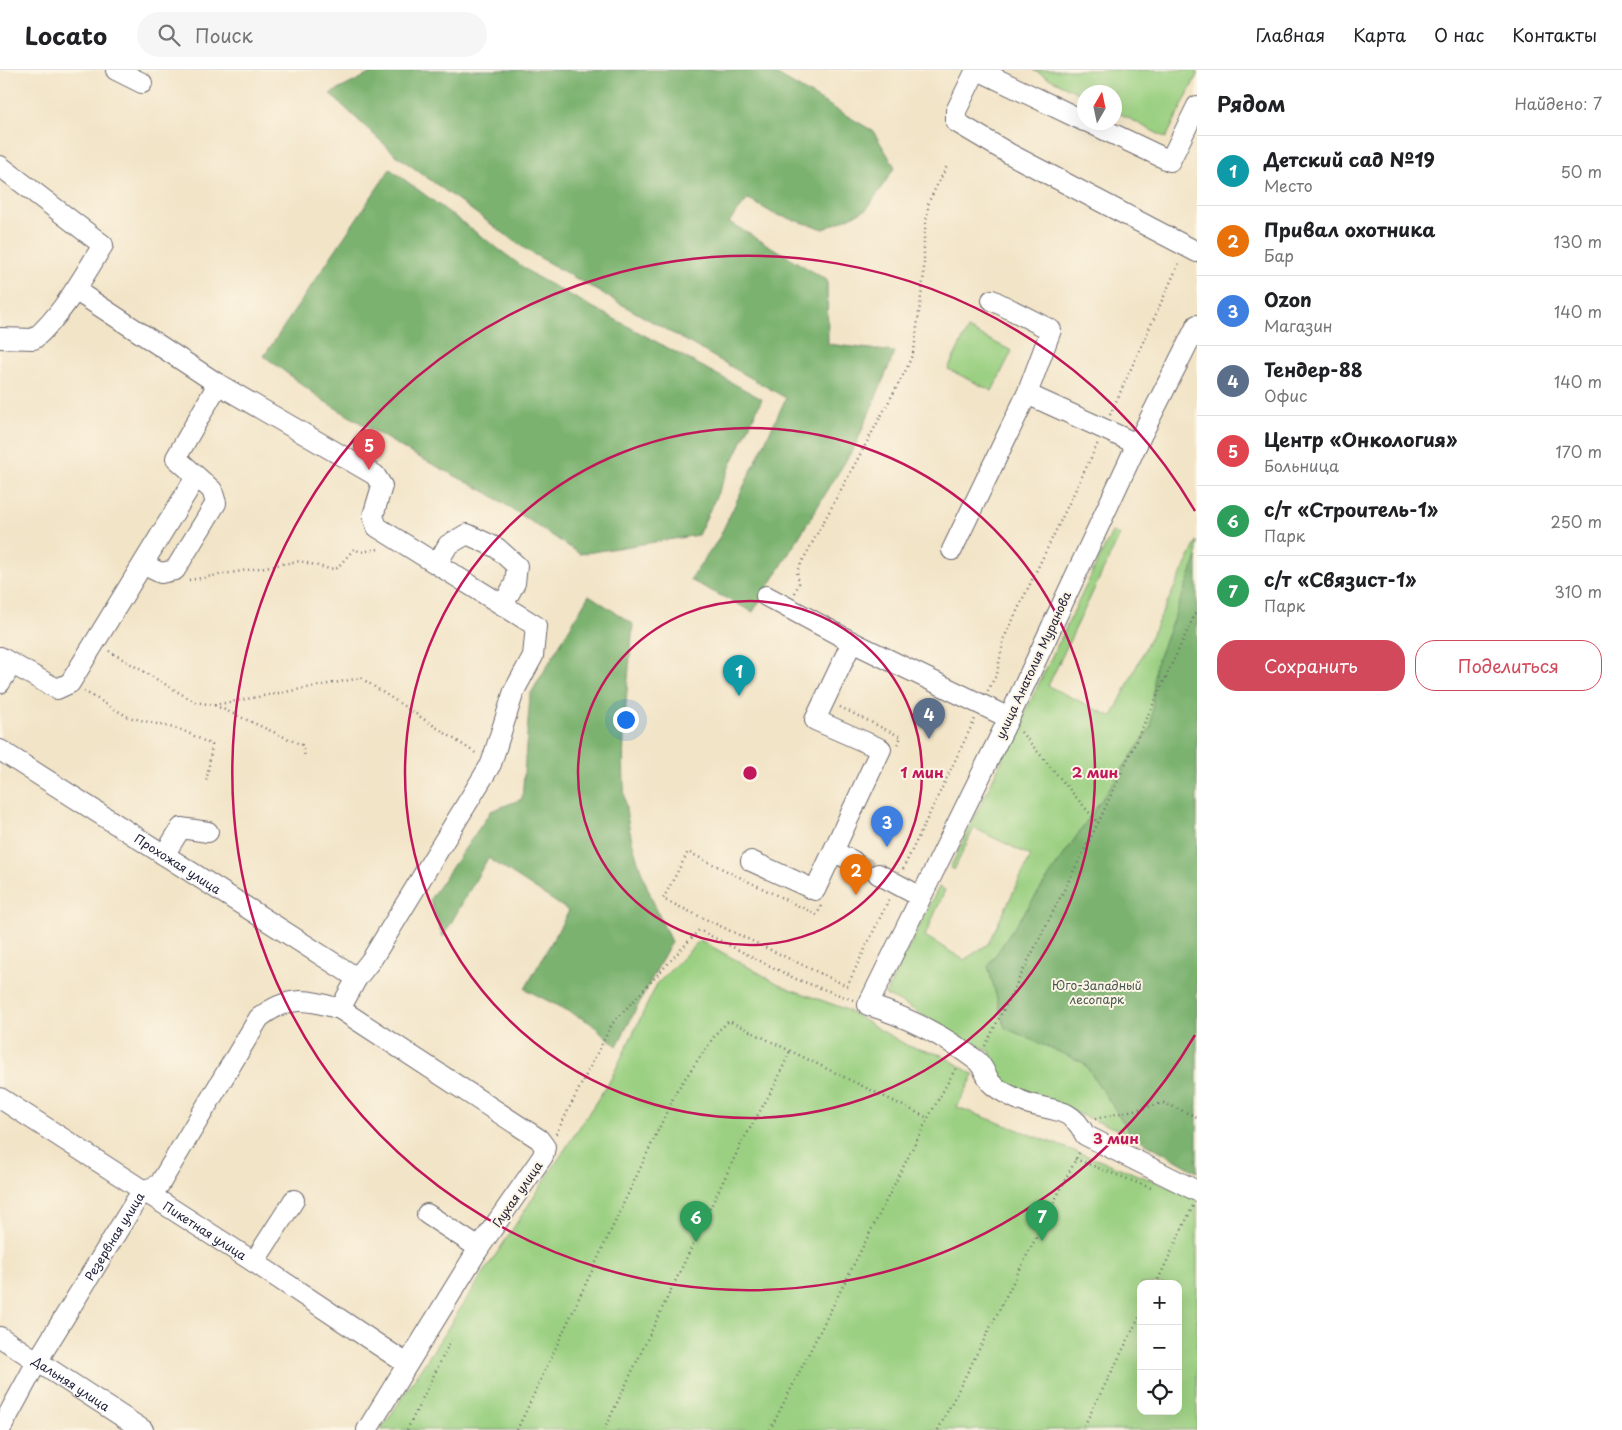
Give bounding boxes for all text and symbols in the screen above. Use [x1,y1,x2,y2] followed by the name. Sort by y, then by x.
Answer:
[137,12,487,57] search box
[25,17,107,53] text: Locato
[155,21,183,49] icon: search
[195,21,253,49] text: Поиск
[1256,21,1325,48] text: Главная
[1353,21,1406,48] text: Карта
[1434,21,1484,48] text: О нас
[1512,21,1597,48] text: Контакты
[1077,85,1122,130] north arrow
[1217,87,1285,119] text: Рядом
[1515,91,1602,115] text: Найдено: 7
[1264,145,1435,173] text: Детский сад №19
[1229,159,1237,183] text: 1
[1561,159,1602,183] text: 50 m
[1264,173,1313,197] text: Место
[1264,215,1435,243] text: Привал охотника
[1227,229,1239,253] text: 2
[1554,229,1602,253] text: 130 m
[1264,243,1294,267] text: Бар
[1264,285,1312,313] text: Ozon
[1228,299,1238,323] text: 3
[1554,299,1602,323] text: 140 m
[1264,313,1333,337] text: Магазин
[1264,355,1363,383] text: Тендер-88
[1228,369,1238,393] text: 4
[1554,369,1602,393] text: 140 m
[1264,383,1307,407] text: Офис
[1264,425,1457,453] text: Центр «Онкология»
[353,429,385,470] pin: 5
[1228,439,1238,463] text: 5
[1556,439,1602,463] text: 170 m
[1264,453,1339,477] text: Больница
[1264,495,1438,523] text: с/т «Строитель-1»
[1227,509,1239,533] text: 6
[1551,509,1602,533] text: 250 m
[1264,523,1305,547] text: Парк
[1264,565,1416,593] text: с/т «Связист-1»
[1228,579,1238,603] text: 7
[1554,579,1602,603] text: 310 m
[991,588,1075,742] street label: улица Анатолия Муранова
[1264,593,1305,617] text: Парк
[1217,640,1405,691] button: Сохранить
[1415,640,1602,691] button: Поделиться
[723,655,755,696] pin: 1
[913,698,945,739] pin: 4
[613,707,639,733] your location
[900,760,944,783] text: 1 мин
[1072,760,1119,783] text: 2 мин
[741,764,759,782] centre of rings
[871,806,903,847] pin: 3
[131,829,225,898] street label: Прохожая улица
[840,854,872,895] pin: 2
[1052,976,1142,1008] park label: Юго-Западный лесопарк
[1093,1126,1139,1149] text: 3 мин
[488,1157,547,1231] street label: Глухая улица
[80,1188,149,1284] street label: Резервная улица
[160,1197,251,1264] street label: Пикетная улица
[1026,1200,1058,1241] pin: 7
[680,1201,712,1242] pin: 6
[1137,1280,1182,1415] map controls
[1137,1280,1182,1325] button: +
[1137,1325,1182,1370] button: −
[28,1351,114,1415] street label: Дальняя улица
[1137,1370,1182,1415] button: locate

